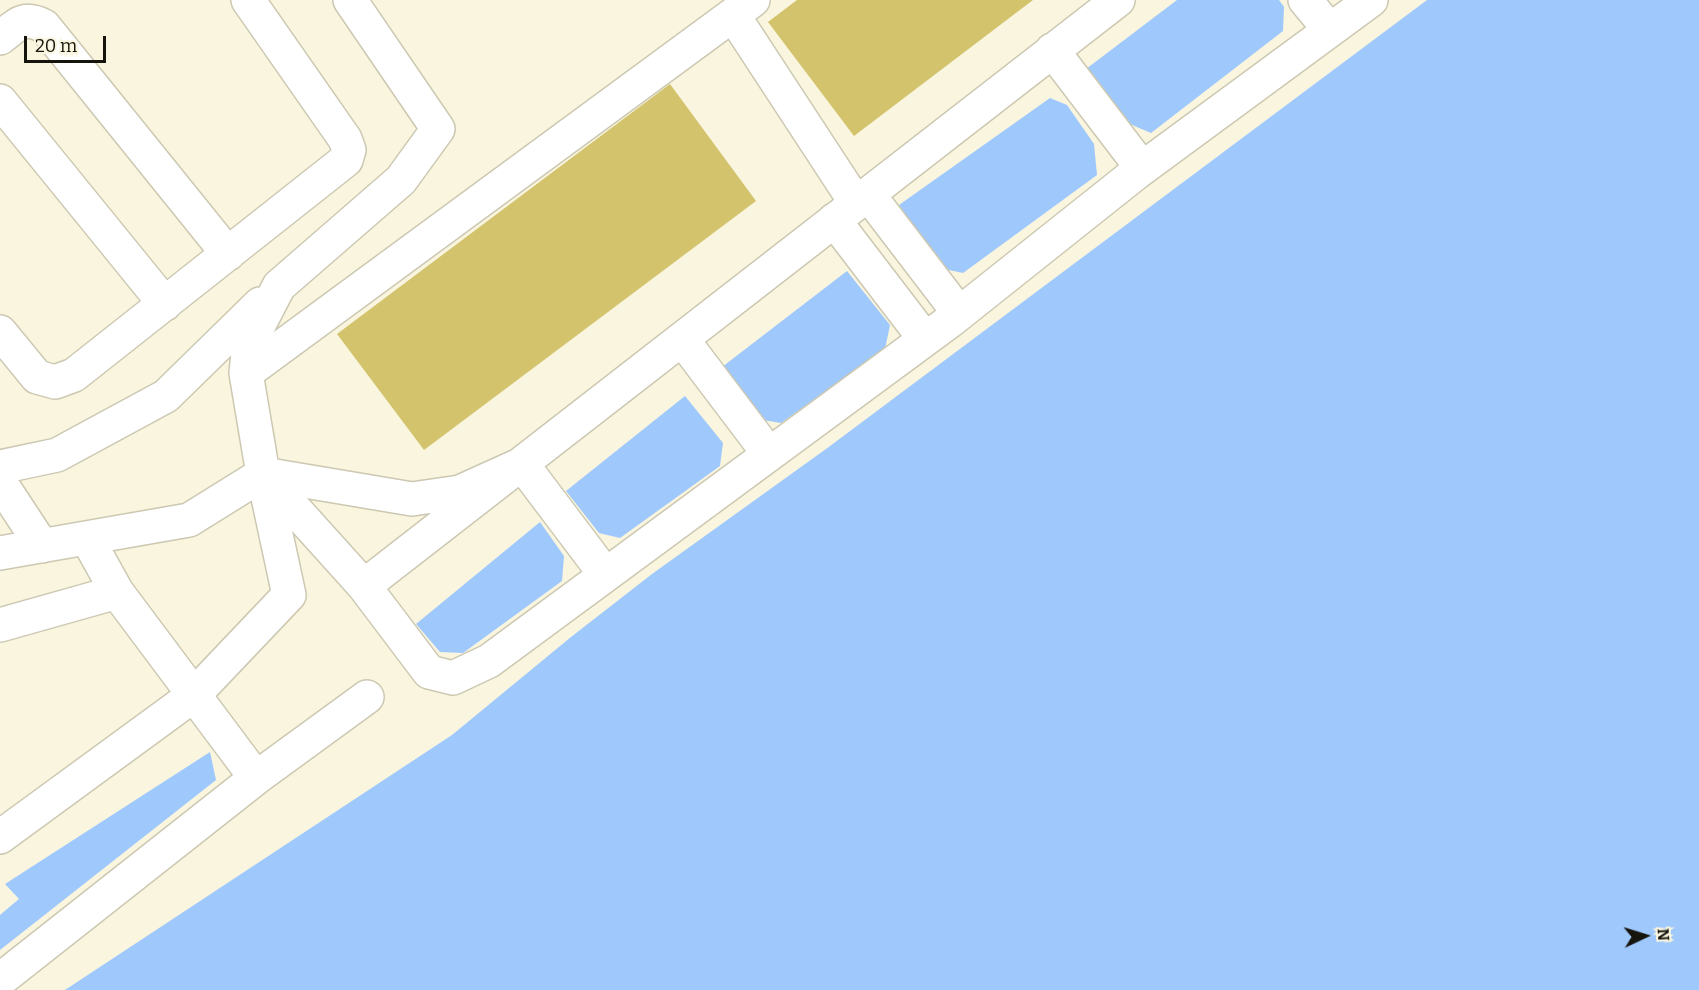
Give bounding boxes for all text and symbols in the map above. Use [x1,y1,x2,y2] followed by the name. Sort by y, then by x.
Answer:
[27,24,110,62] scale bar
[35,35,77,57] text: 20 m
[1615,906,1675,966] north arrow
[1654,928,1673,942] text: N

